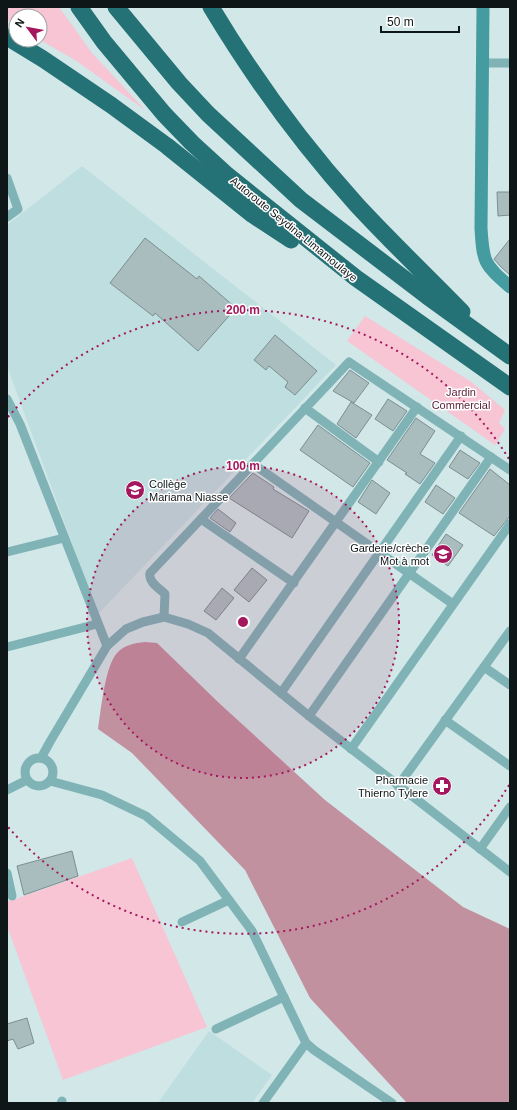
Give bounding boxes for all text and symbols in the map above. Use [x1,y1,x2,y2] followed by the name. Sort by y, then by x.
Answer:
[8,8,48,48] north arrow
[381,8,459,34] scale bar
[387,15,414,29] text: 50 m
[12,16,27,29] text: N
[228,174,360,284] street label: Autoroute Seydina-Limamoulaye
[226,303,260,317] text: 200 m
[432,386,490,411] park label: Jardin Commercial
[226,459,260,473] text: 100 m
[149,478,228,503] place label: Collège Mariama Niasse
[124,479,146,501] school or university icon: Collège Mariama Niasse
[350,542,429,567] place label: Garderie/crèche Mot à mot
[432,543,454,565] school or university icon: Garderie/crèche Mot à mot
[236,615,250,629] centre of rings
[358,774,428,799] place label: Pharmacie Thierno Tylere
[431,775,453,797] pharmacy icon: Pharmacie Thierno Tylere

